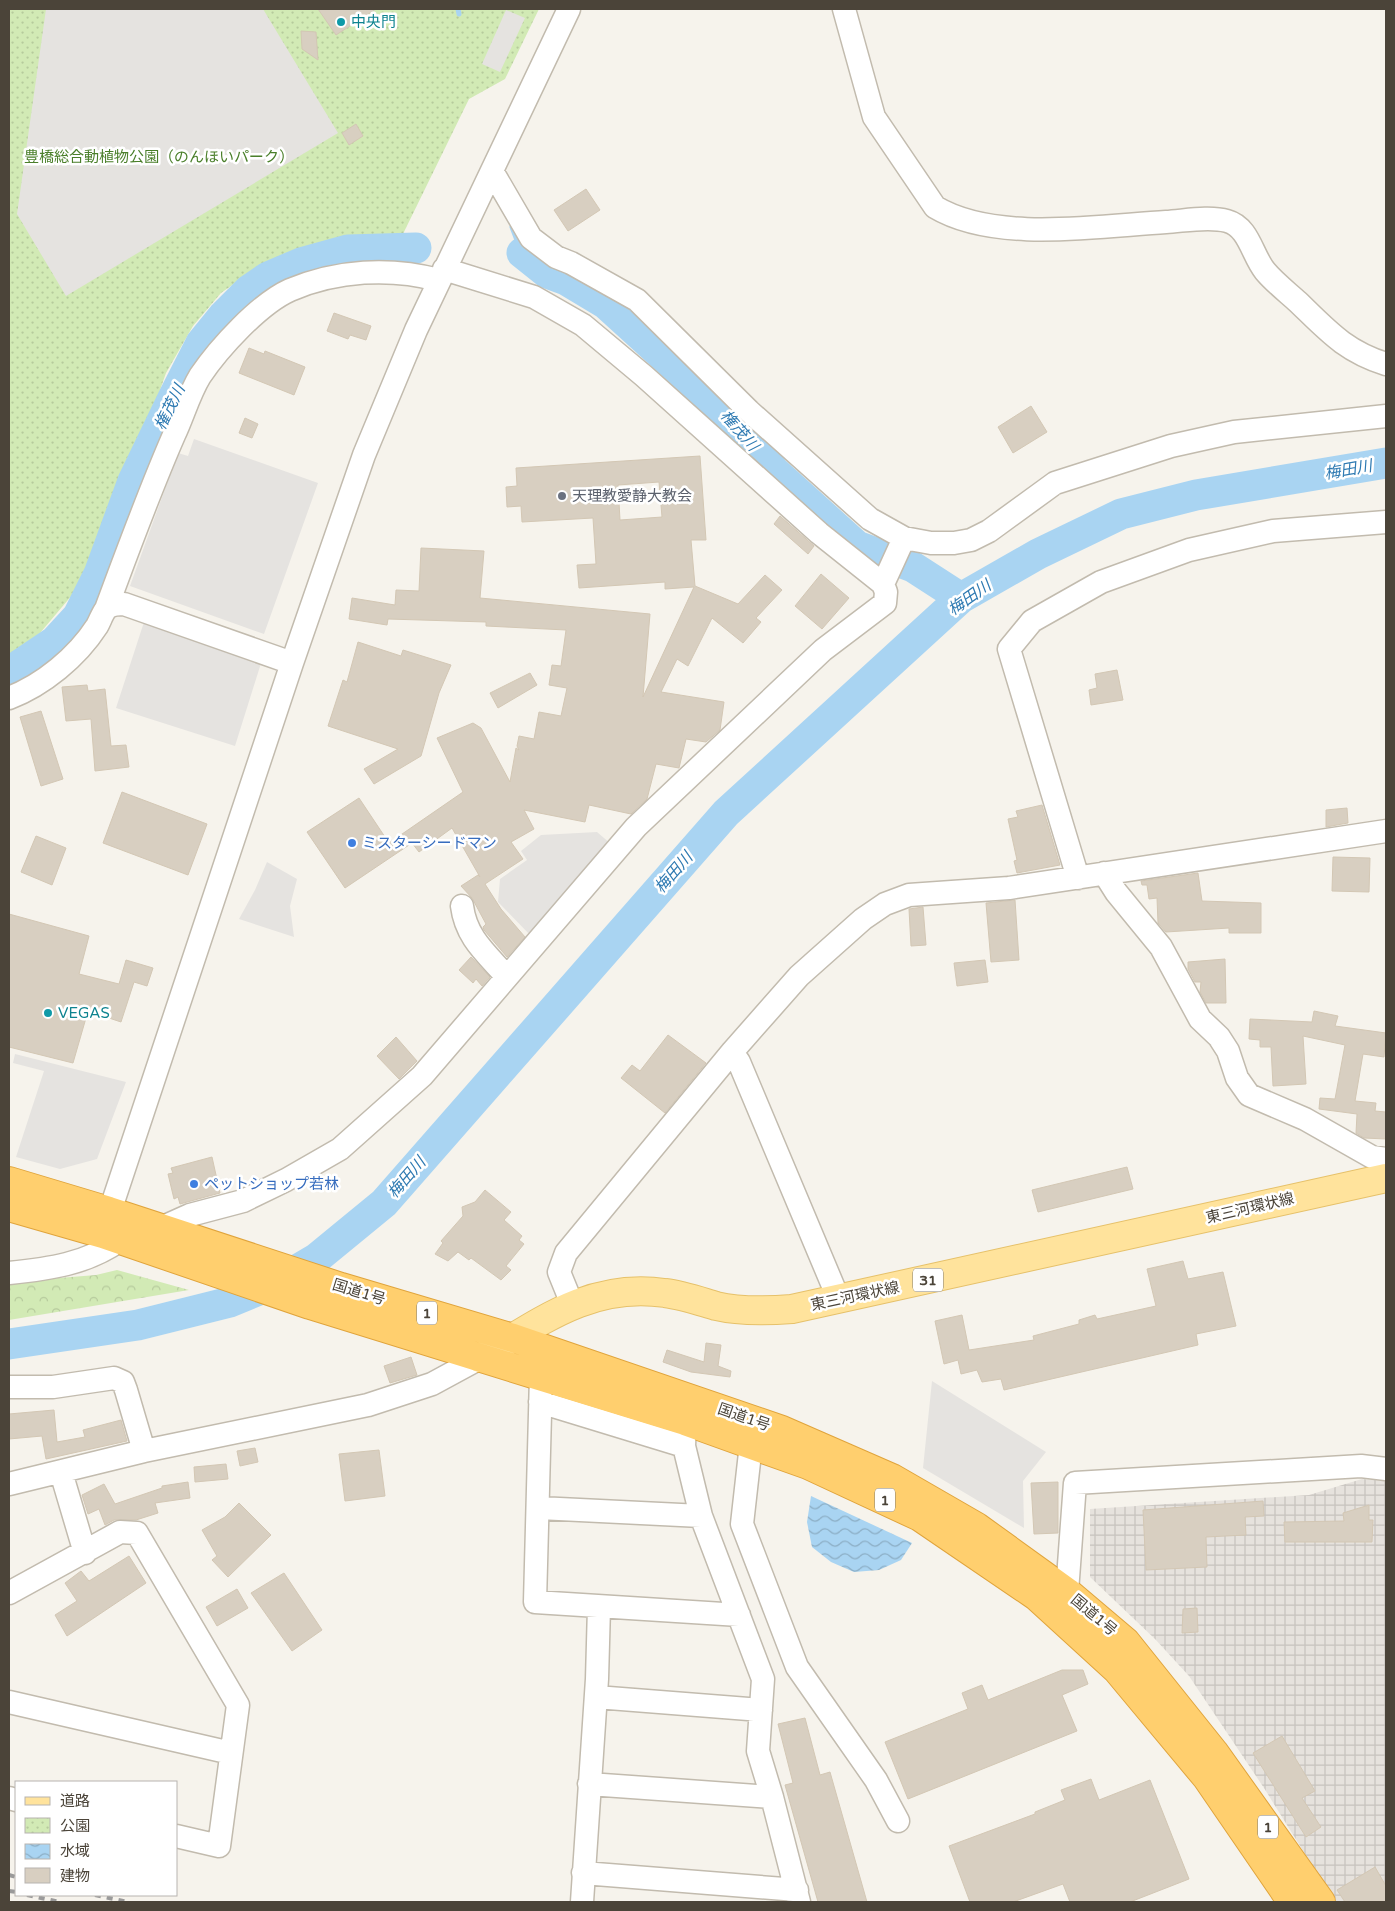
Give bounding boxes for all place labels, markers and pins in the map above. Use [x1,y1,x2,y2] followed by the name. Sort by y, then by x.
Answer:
[351,13,396,31] place label: 中央門
[335,16,347,28] marker: 中央門
[572,487,692,505] place label: 天理教愛静大教会
[556,490,568,502] marker: 天理教愛静大教会
[362,834,497,852] place label: ミスターシードマン
[346,837,358,849] marker: ミスターシードマン
[58,1004,110,1022] place label: VEGAS
[42,1007,54,1019] marker: VEGAS
[204,1175,339,1193] place label: ペットショップ若林
[188,1178,200,1190] marker: ペットショップ若林

